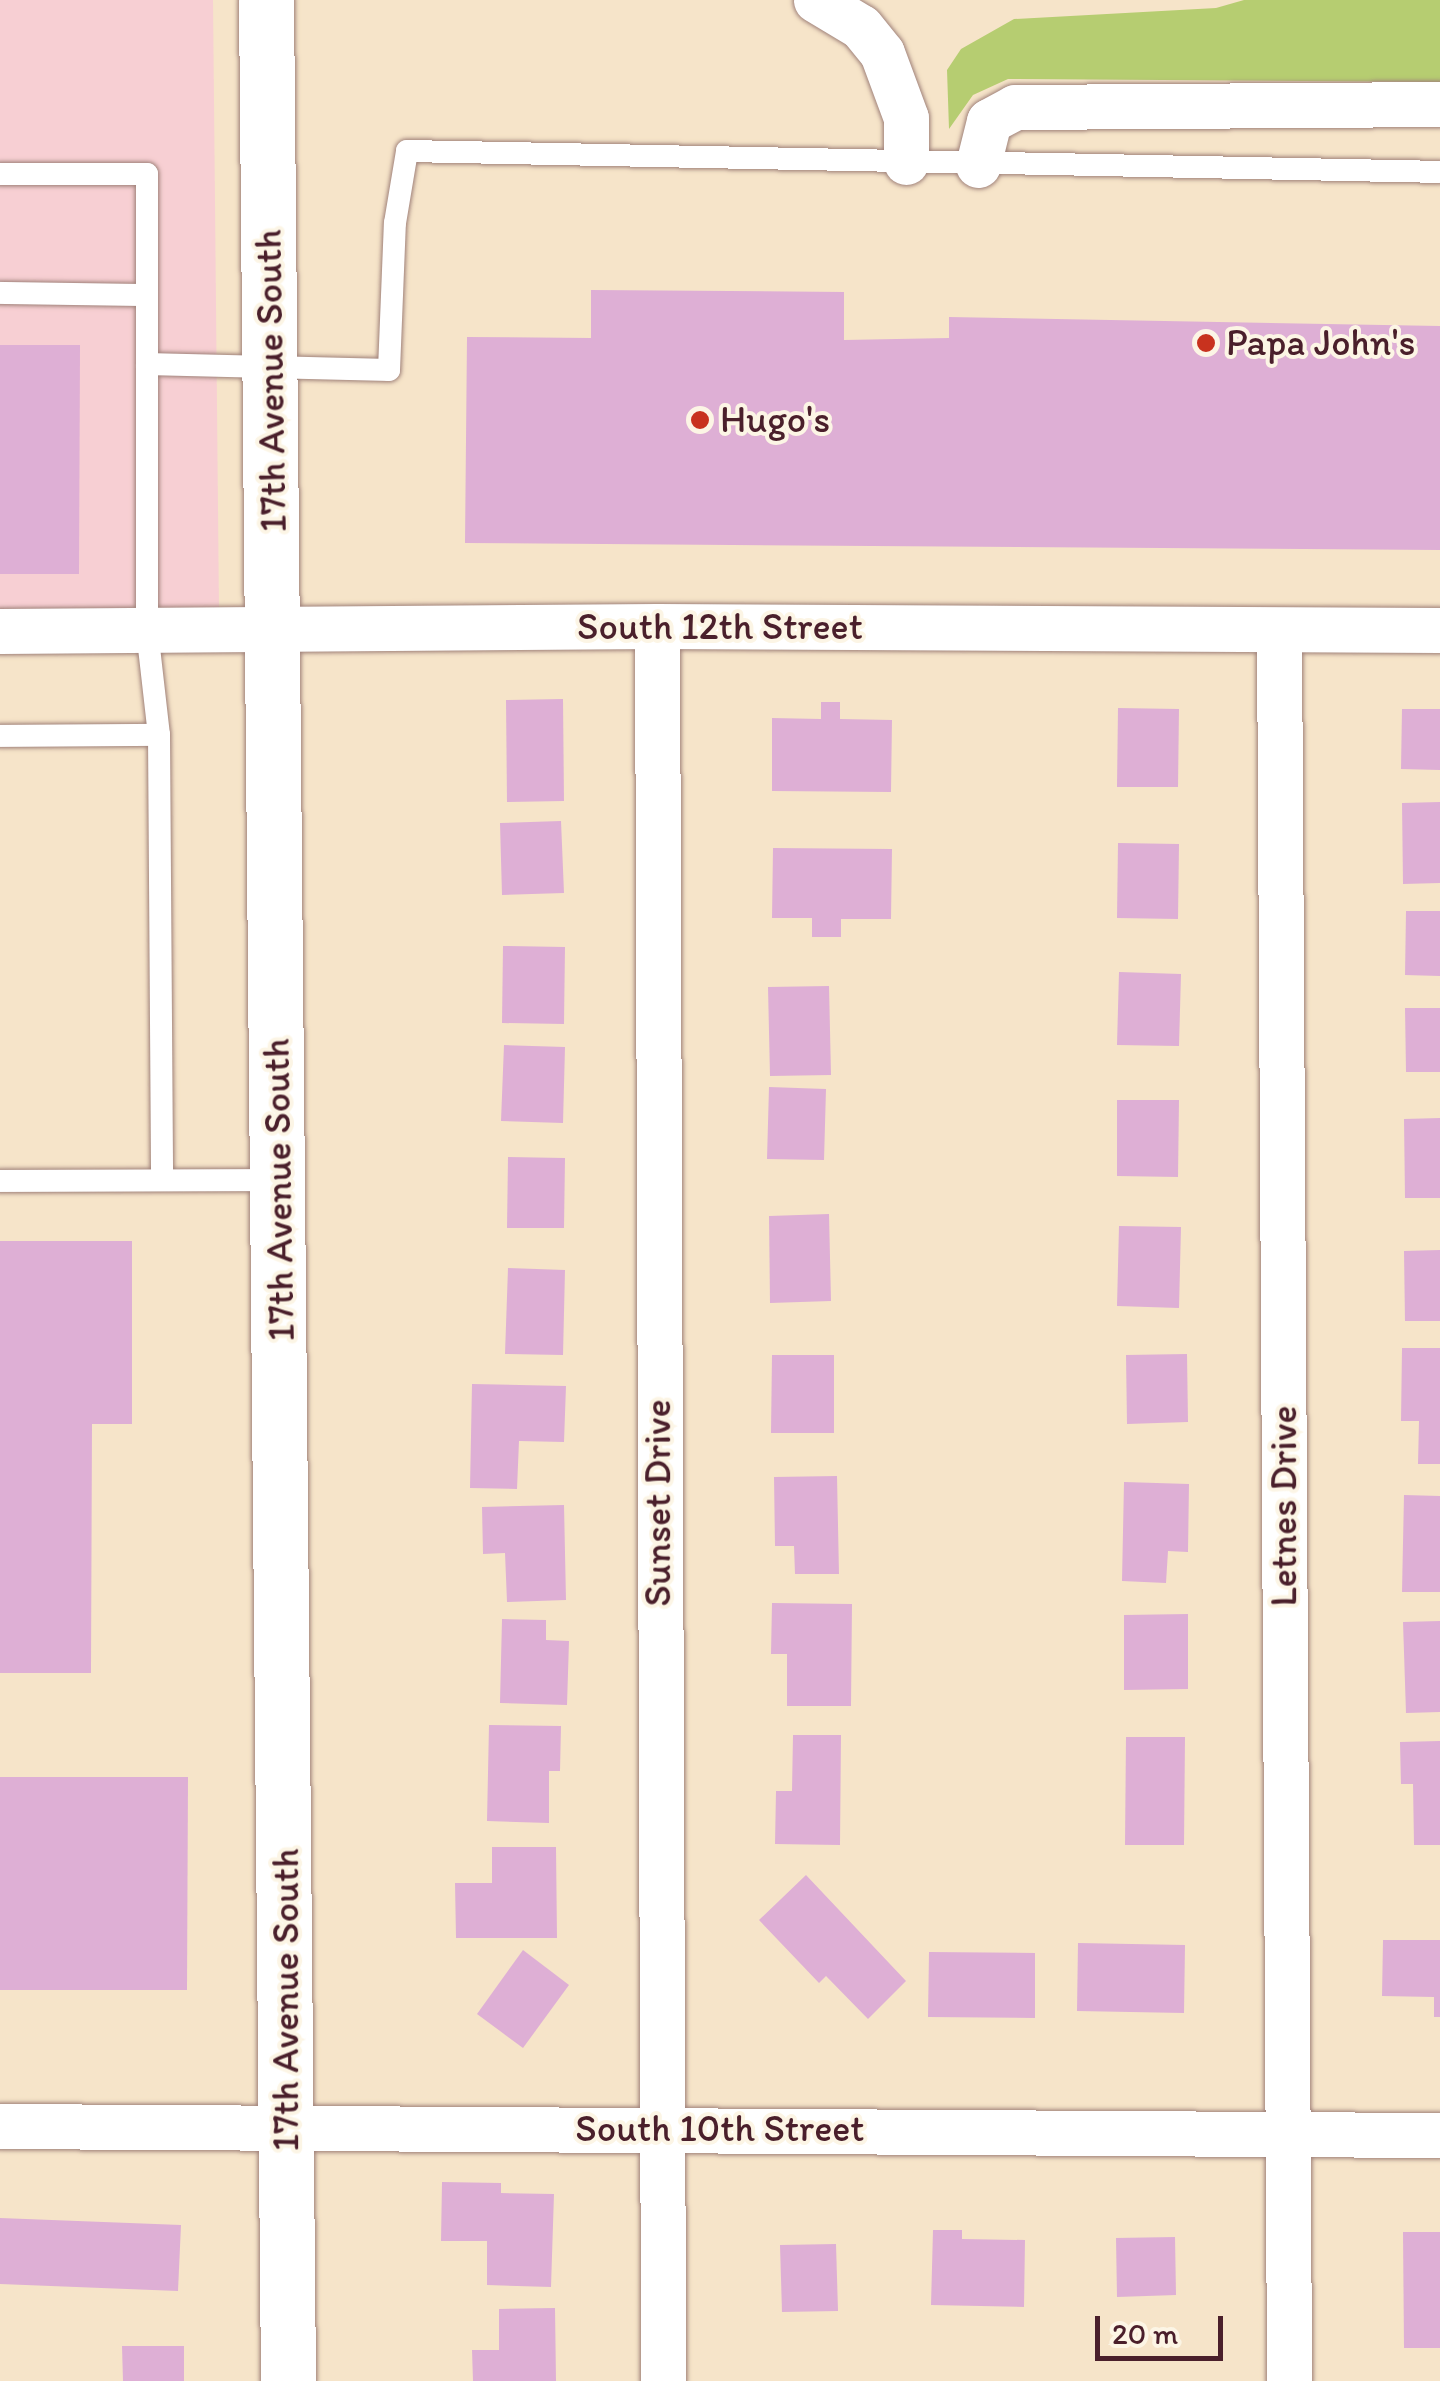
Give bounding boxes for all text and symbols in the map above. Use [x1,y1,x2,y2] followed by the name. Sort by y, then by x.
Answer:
[246,230,296,532] street label: 17th Avenue South
[1226,320,1416,366] place label: Papa John's
[1195,332,1217,354] marker: Papa John's
[720,397,830,443] place label: Hugo's
[689,409,711,431] marker: Hugo's
[578,604,862,650] street label: South 12th Street
[254,1039,304,1341] street label: 17th Avenue South
[635,1399,681,1607] street label: Sunset Drive
[1261,1405,1307,1607] street label: Letnes Drive
[263,1849,309,2151] street label: 17th Avenue South
[576,2106,864,2152] street label: South 10th Street
[1100,2296,1228,2358] scale bar
[1112,2315,1178,2352] text: 20 m

